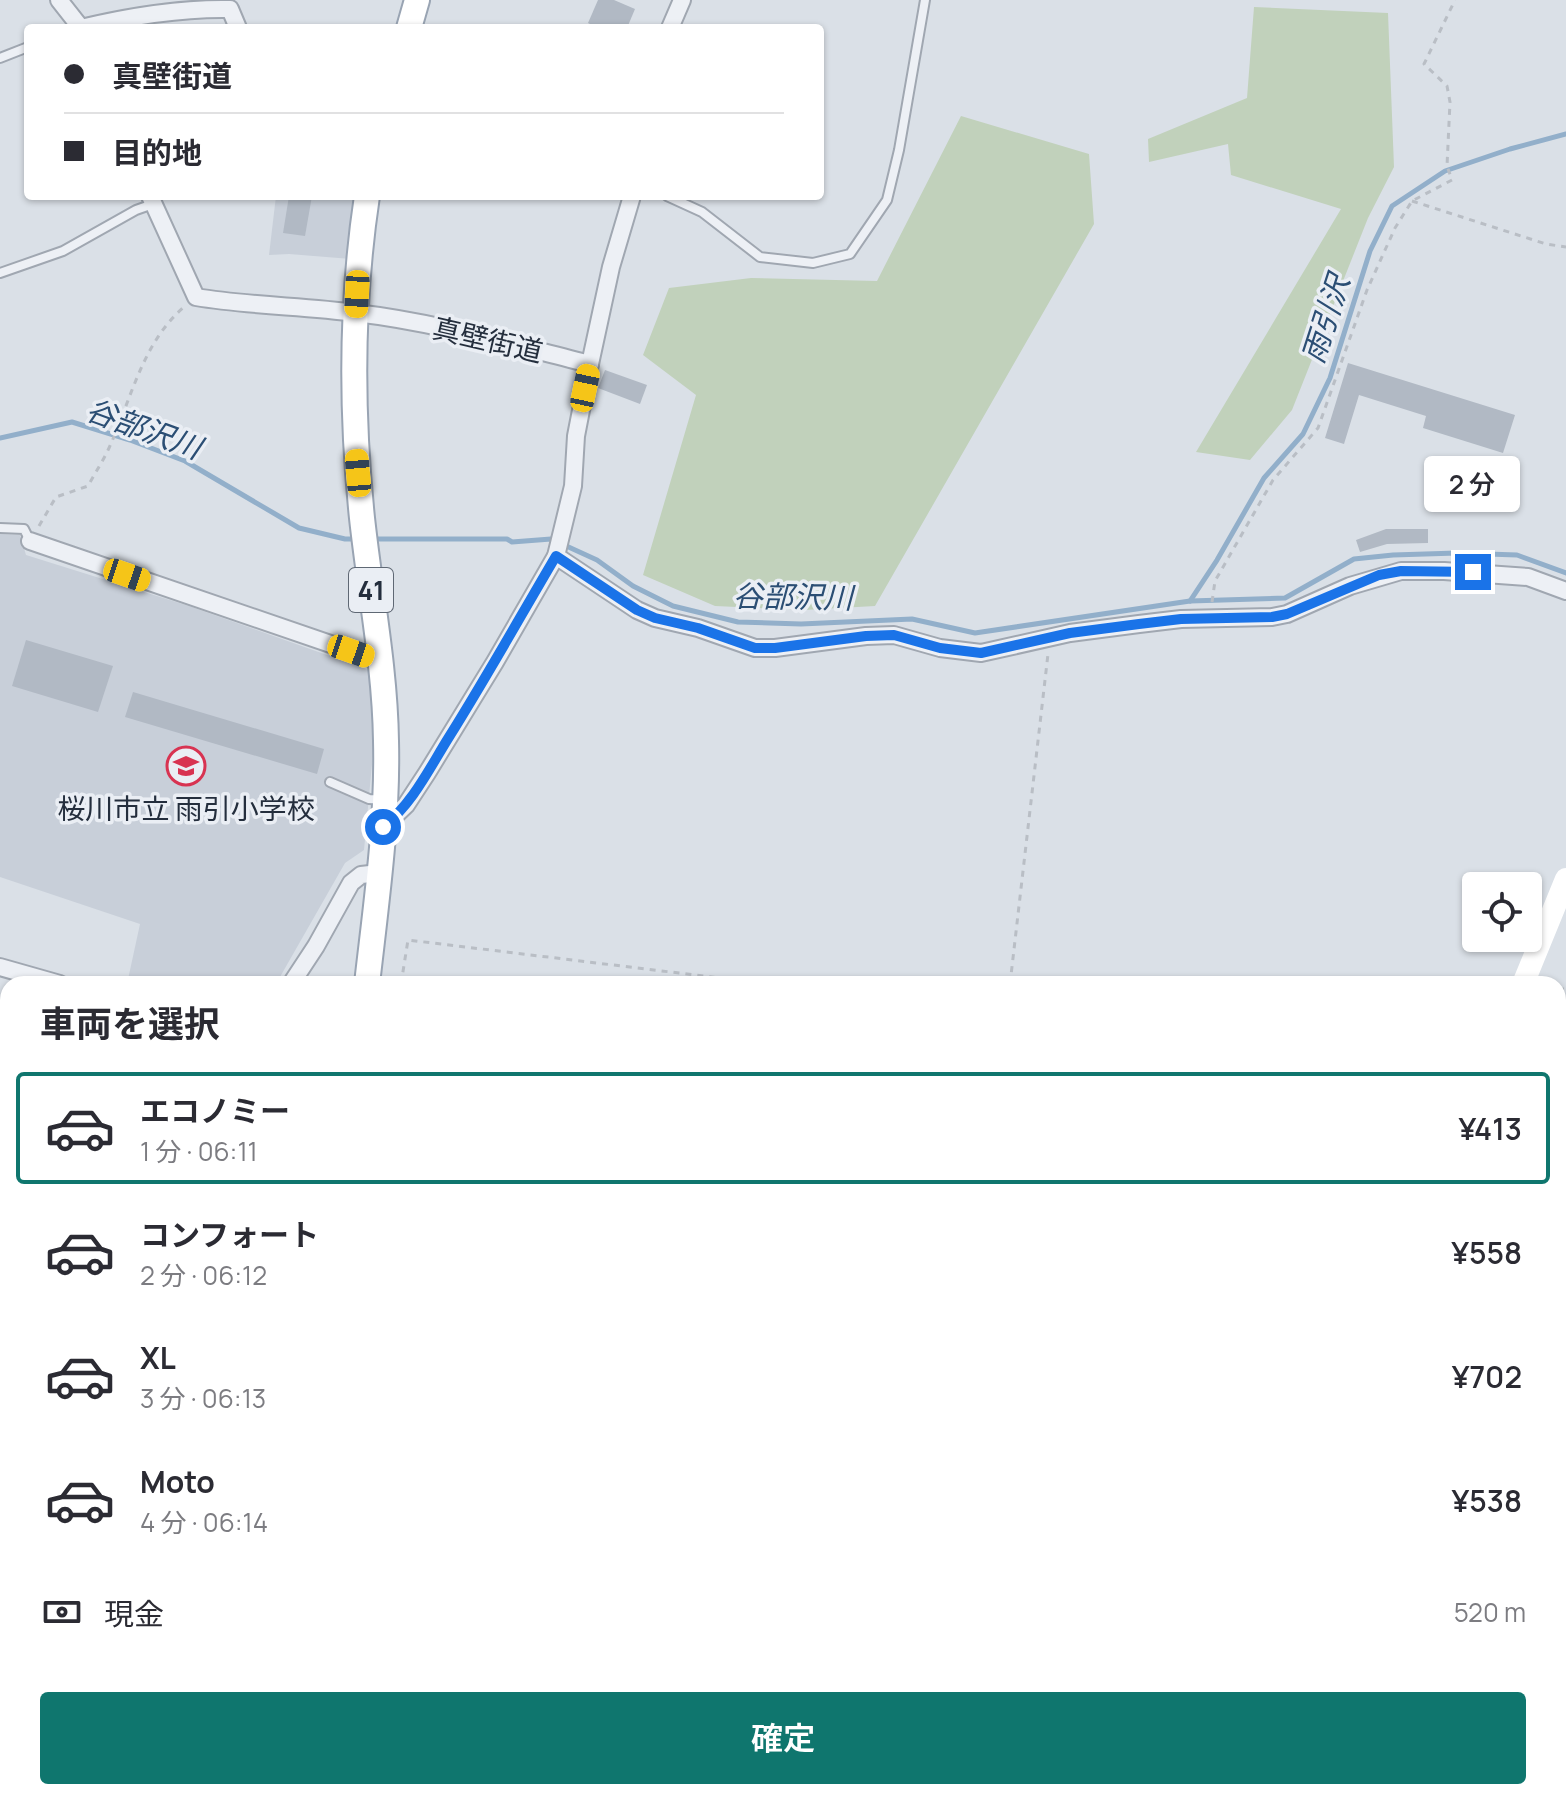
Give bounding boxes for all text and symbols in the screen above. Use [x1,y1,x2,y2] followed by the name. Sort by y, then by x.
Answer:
[112,55,232,96] text: 真壁街道
[112,132,202,173] text: 目的地
[1292,266,1360,368] water label: 雨引沢
[344,269,370,319] car
[429,308,547,370] street label: 真壁街道
[568,362,602,414] car
[81,388,210,469] water label: 谷部沢川
[344,448,372,498] car
[1425,456,1521,512] callout: 2 分
[1449,466,1495,502] text: 2 分
[1455,554,1491,590] route end
[100,556,154,594] car
[349,568,393,612] road number: 41
[733,574,856,618] water label: 谷部沢川
[324,632,378,670] car
[165,745,207,787] school or university icon: 桜川市立 雨引小学校
[57,789,315,827] place label: 桜川市立 雨引小学校
[365,809,401,845] route start
[1462,872,1542,952] map controls
[1462,872,1542,952] button: locate
[40,999,220,1048] text: 車両を選択
[140,1090,290,1131] text: エコノミー
[44,1092,116,1164] icon: car
[1458,1108,1522,1149] text: ¥413
[140,1133,258,1169] text: 1 分 · 06:11
[140,1214,319,1255] text: コンフォート
[44,1216,116,1288] icon: car
[1451,1232,1522,1273] text: ¥558
[140,1257,267,1293] text: 2 分 · 06:12
[140,1337,176,1378] text: XL
[44,1340,116,1412] icon: car
[1452,1356,1522,1397] text: ¥702
[140,1380,266,1416] text: 3 分 · 06:13
[140,1461,215,1502] text: Moto
[44,1464,116,1536] icon: car
[1451,1480,1522,1521] text: ¥538
[140,1504,268,1540] text: 4 分 · 06:14
[40,1590,84,1634] icon: cash
[104,1593,164,1634] text: 現金
[1454,1594,1526,1630] text: 520 m
[40,1692,1526,1784] button: 確定

